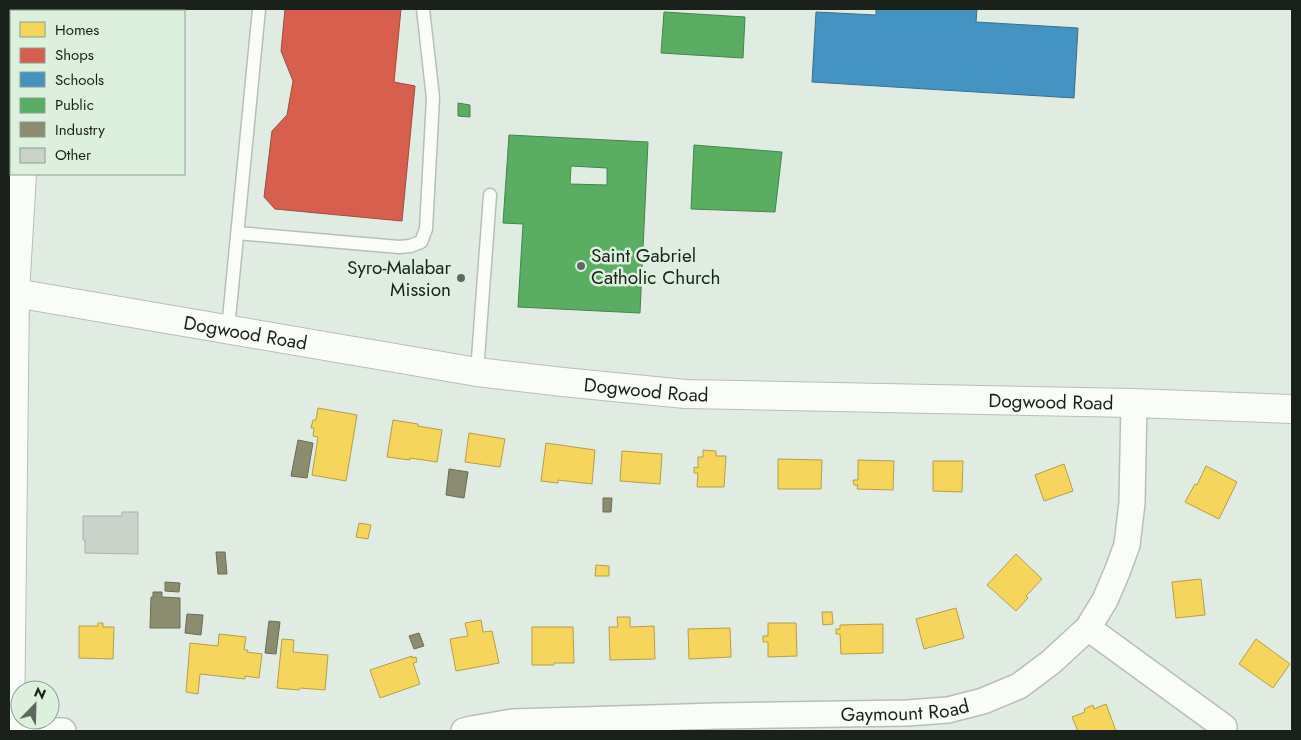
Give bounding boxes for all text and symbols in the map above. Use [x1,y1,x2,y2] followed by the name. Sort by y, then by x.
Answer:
[10,10,185,175] legend
[55,19,99,41] text: Homes
[55,44,94,66] text: Shops
[55,69,104,91] text: Schools
[55,94,94,116] text: Public
[55,119,105,141] text: Industry
[55,144,92,166] text: Other
[591,242,720,291] place label: Saint Gabriel Catholic Church
[347,254,451,303] place label: Syro-Malabar Mission
[575,260,587,272] marker: Saint Gabriel Catholic Church
[455,272,467,284] marker: Syro-Malabar Mission
[182,309,309,357] street label: Dogwood Road
[583,371,709,408] street label: Dogwood Road
[988,387,1114,417] street label: Dogwood Road
[10,680,60,730] north arrow
[31,682,49,704] text: N
[841,692,972,728] street label: Gaymount Road

